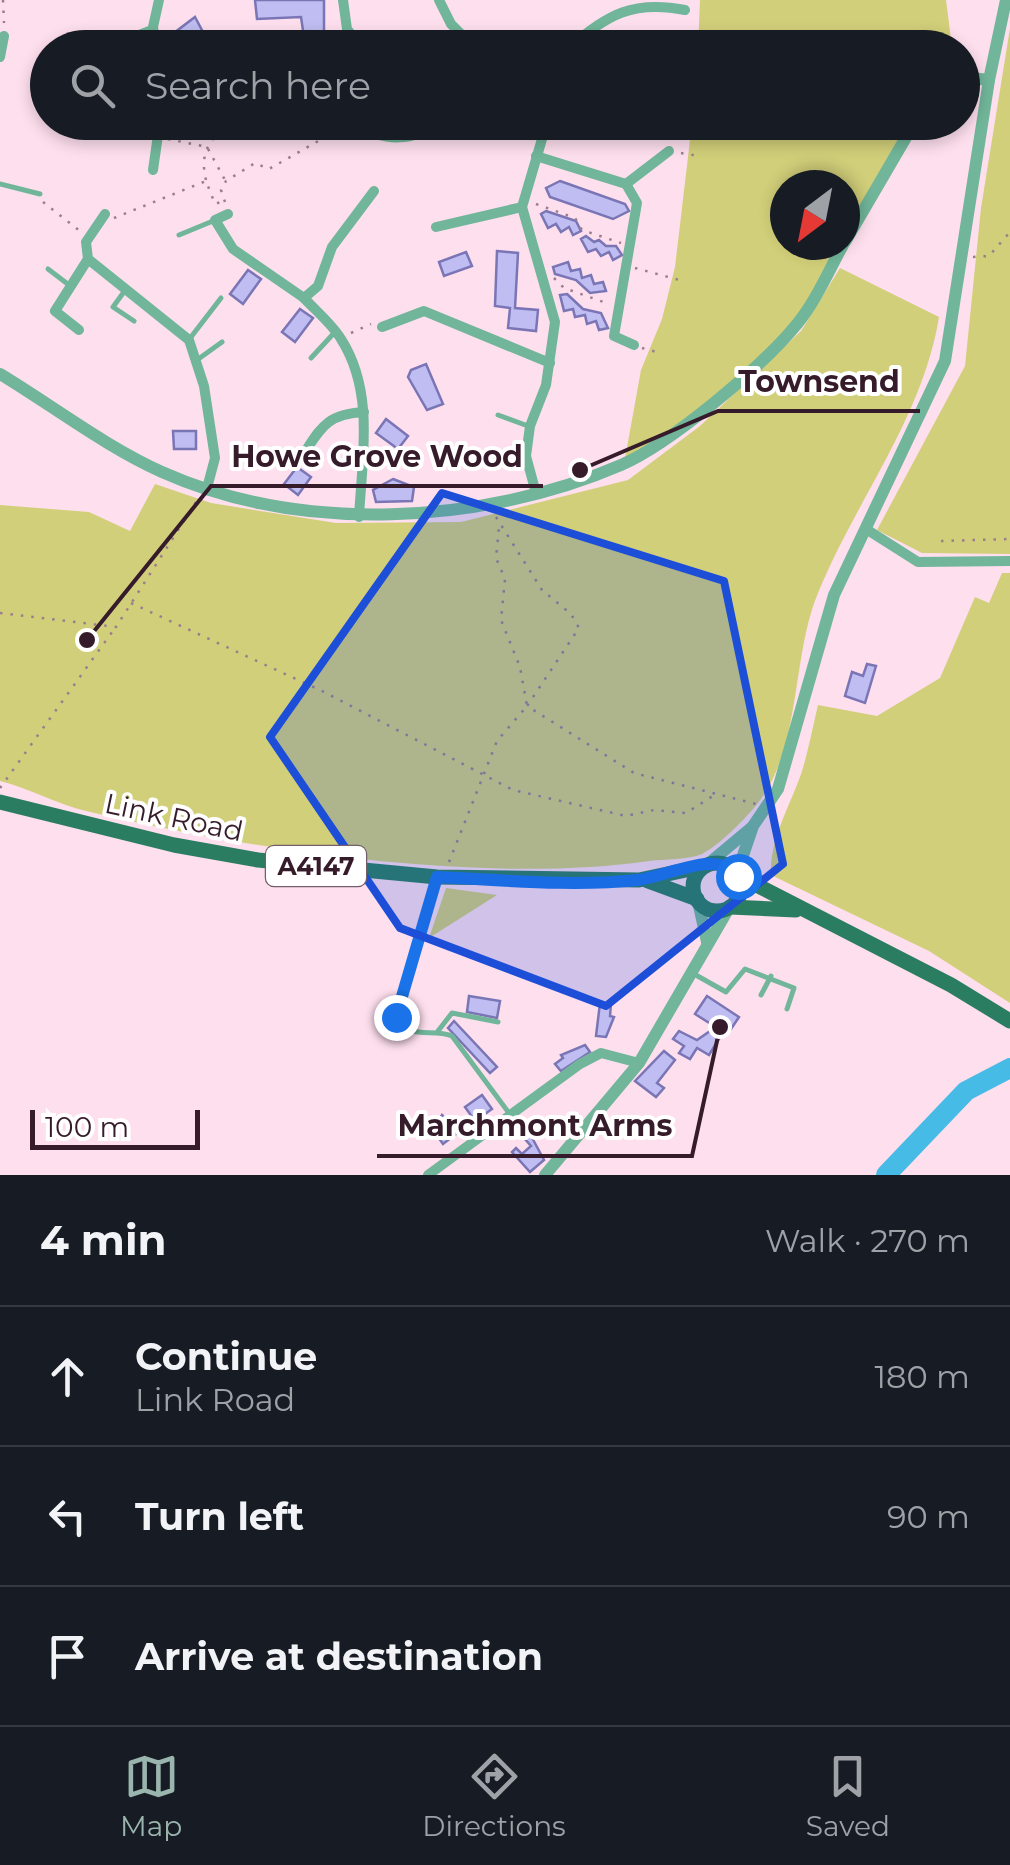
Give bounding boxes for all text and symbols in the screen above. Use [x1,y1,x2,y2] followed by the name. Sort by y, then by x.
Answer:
[30,30,980,140] search box
[65,58,120,113] icon: search
[145,62,371,109] text: Search here
[770,170,860,260] north arrow
[718,351,920,411] callout: Townsend
[738,363,900,400] text: Townsend
[211,426,543,486] callout: Howe Grove Wood
[231,438,523,475] text: Howe Grove Wood
[102,786,246,848] street label: Link Road
[266,846,366,886] road number: A4147
[716,854,762,900] route start
[374,995,420,1041] route end
[377,1096,692,1156] callout: Marchmont Arms
[30,1105,200,1150] scale bar
[398,1107,673,1144] text: Marchmont Arms
[45,1110,129,1144] text: 100 m
[40,1214,167,1266] text: 4 min
[765,1221,970,1260] text: Walk · 270 m
[135,1333,317,1380] text: Continue
[40,1349,95,1404] icon: ahead
[875,1357,970,1396] text: 180 m
[135,1380,295,1419] text: Link Road
[40,1489,95,1544] icon: left
[135,1493,304,1540] text: Turn left
[887,1497,970,1536] text: 90 m
[40,1629,95,1684] icon: arrive
[135,1633,543,1680] text: Arrive at destination
[120,1749,182,1843] tab: Map
[422,1749,566,1843] tab: Directions
[806,1749,890,1843] tab: Saved

